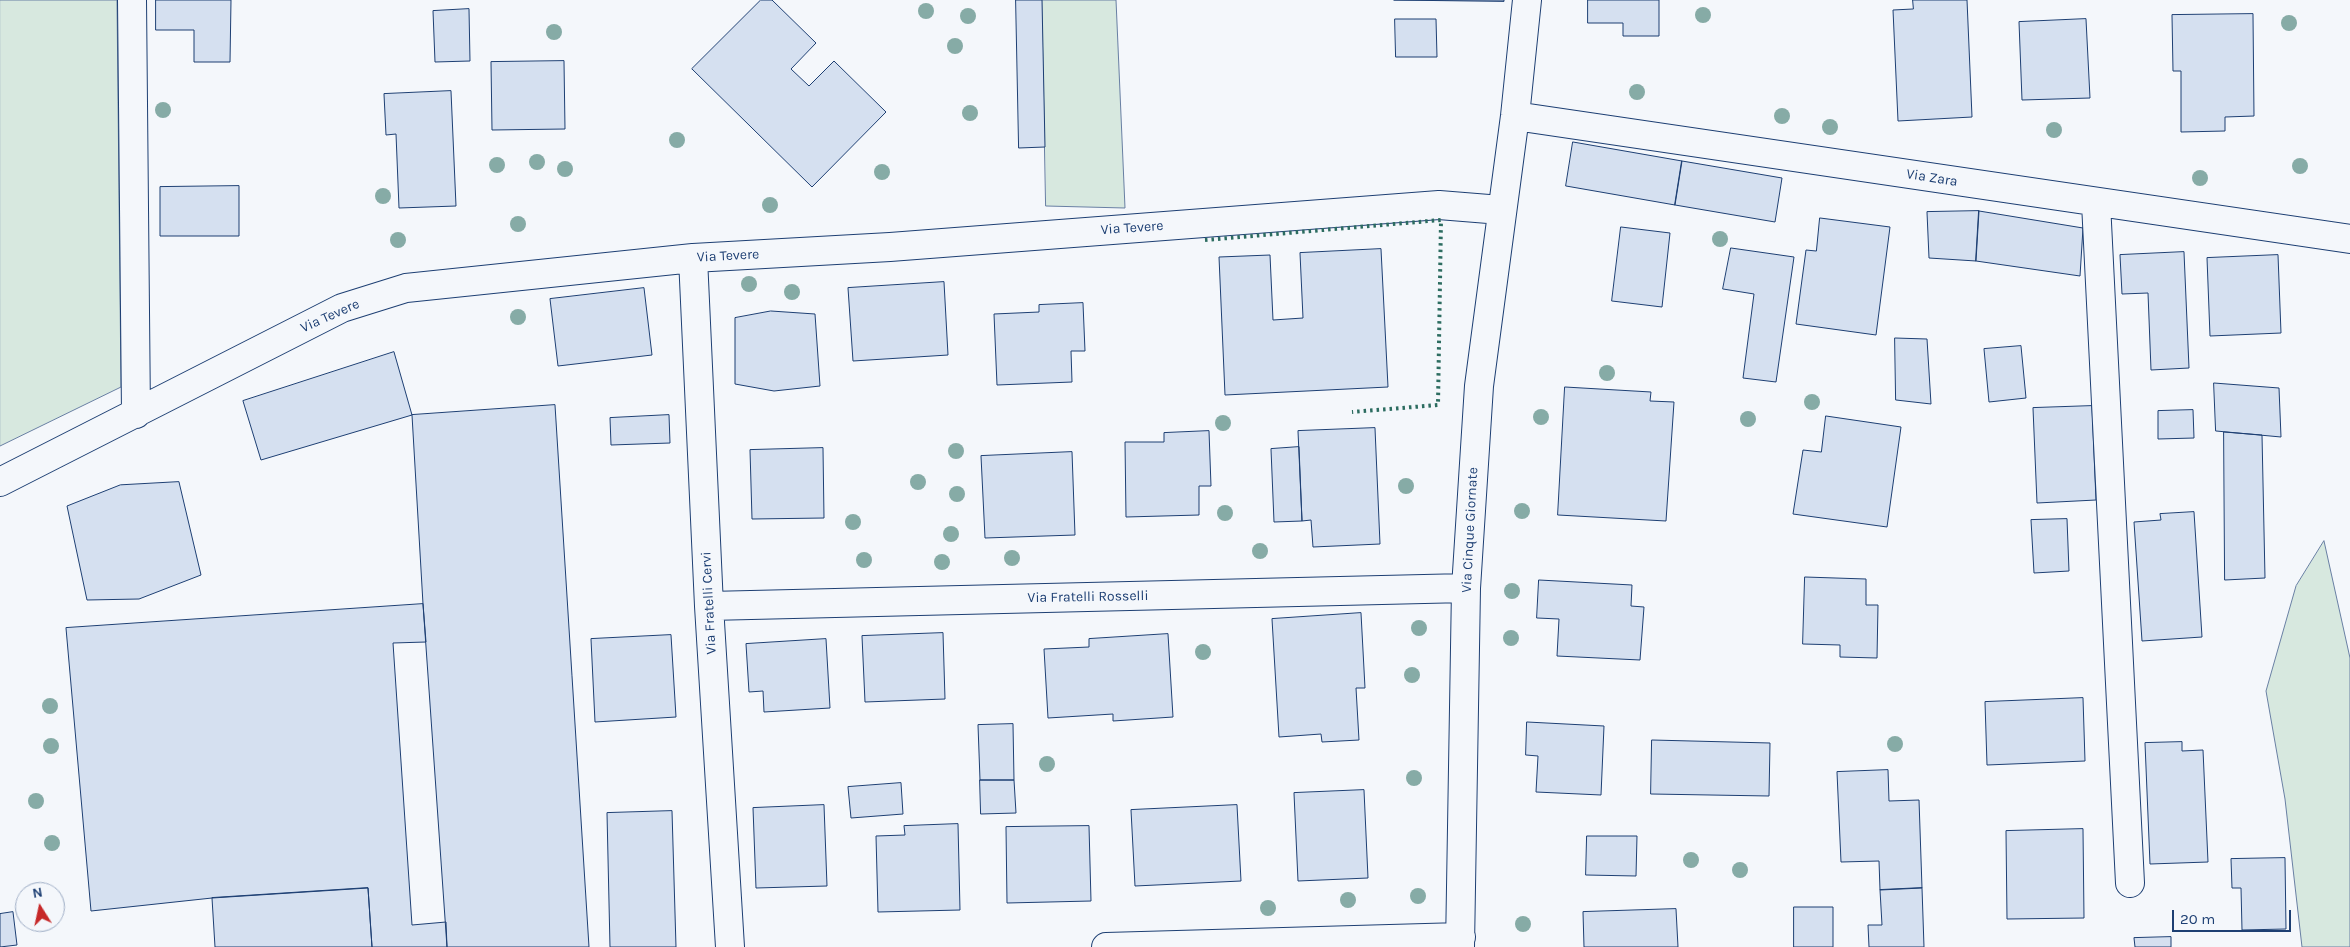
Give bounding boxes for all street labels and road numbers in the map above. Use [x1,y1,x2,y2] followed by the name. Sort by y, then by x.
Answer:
[1905,166,1959,190] street label: Via Zara
[1100,217,1164,239] street label: Via Tevere
[696,246,760,266] street label: Via Tevere
[298,296,362,336] street label: Via Tevere
[1458,467,1482,593] street label: Via Cinque Giornate
[698,551,720,655] street label: Via Fratelli Cervi
[1027,588,1149,606] street label: Via Fratelli Rosselli

